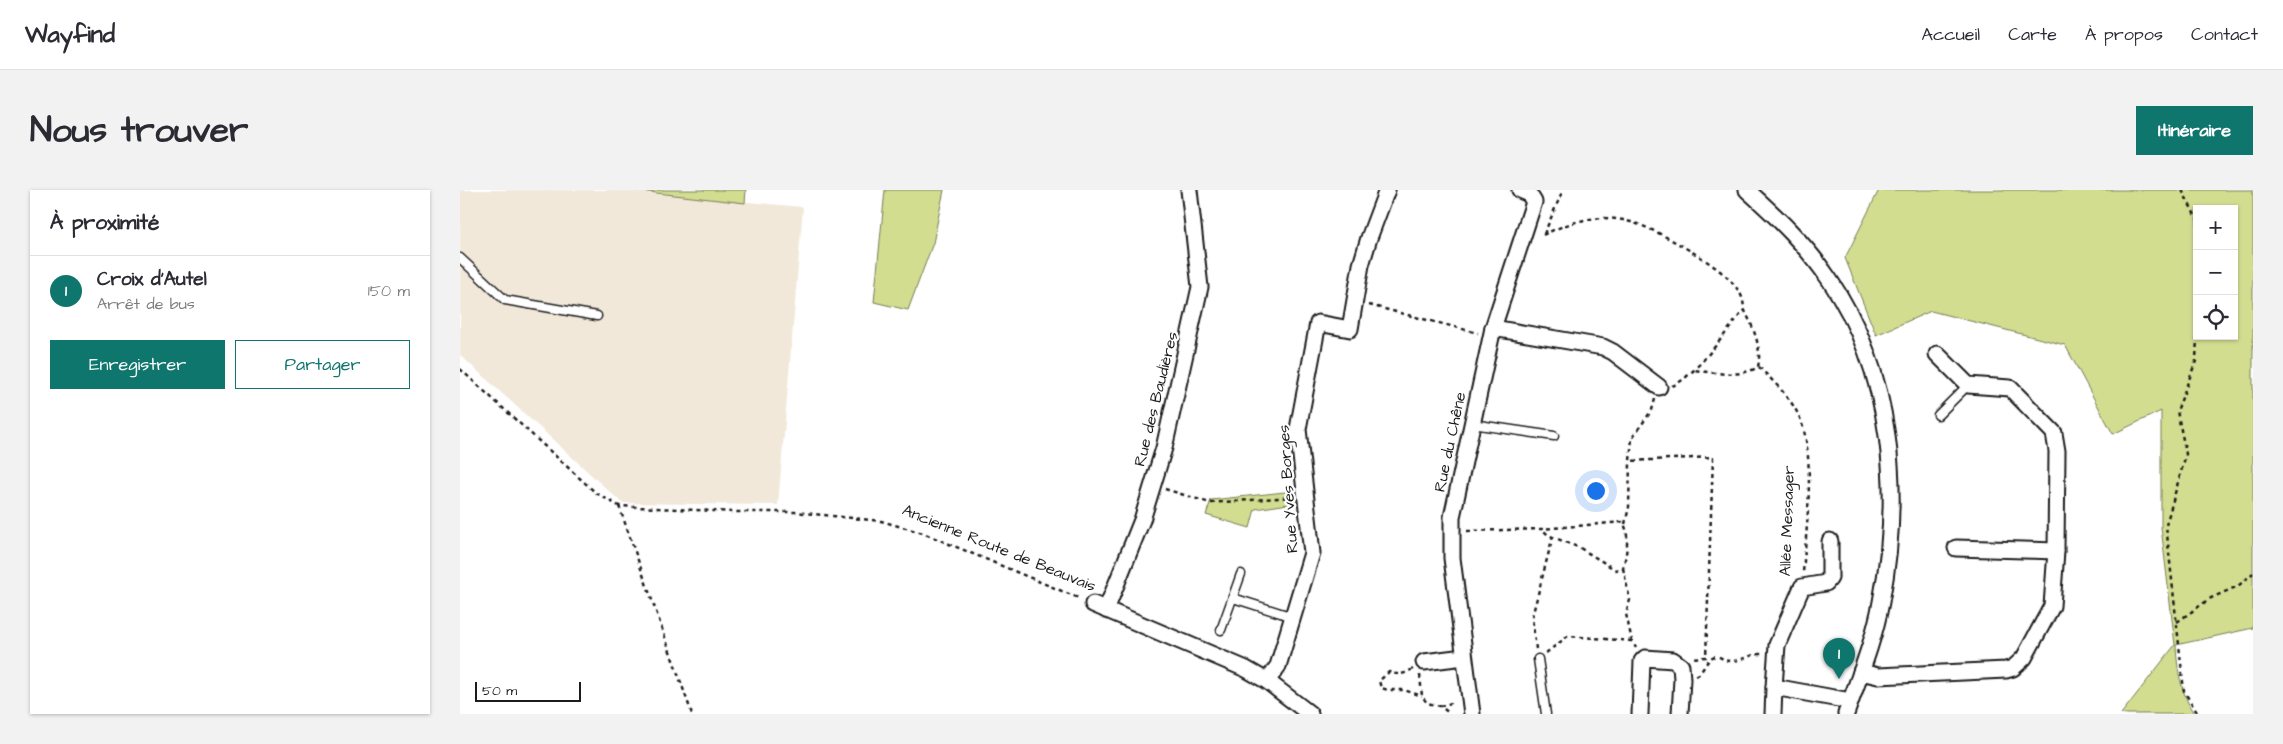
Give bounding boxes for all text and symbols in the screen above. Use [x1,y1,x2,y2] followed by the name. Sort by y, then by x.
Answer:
[25,18,115,52] text: Wayfind
[1921,22,1980,47] text: Accueil
[2008,22,2057,47] text: Carte
[2085,22,2163,47] text: À propos
[2191,22,2258,47] text: Contact
[30,106,248,155] text: Nous trouver
[2136,106,2253,155] button: Itinéraire
[2193,205,2238,340] map controls
[2193,205,2238,250] button: +
[50,208,159,237] text: À proximité
[2193,250,2238,295] button: −
[97,266,207,293] text: Croix d'Autel
[65,280,67,302] text: 1
[368,280,410,302] text: 150 m
[97,293,195,315] text: Arrêt de bus
[2193,295,2238,340] button: locate
[1129,329,1183,469] street label: Rue des Baudières
[50,340,225,389] button: Enregistrer
[235,340,410,389] button: Partager
[1429,390,1471,494] street label: Rue du Chêne
[1273,424,1304,554] street label: Rue Yves Borges
[1774,465,1801,577] street label: Allée Messager
[1583,478,1609,504] your location
[899,499,1099,597] street label: Ancienne Route de Beauvais
[1823,638,1855,679] pin: 1
[475,679,581,702] scale bar
[482,681,517,701] text: 50 m

